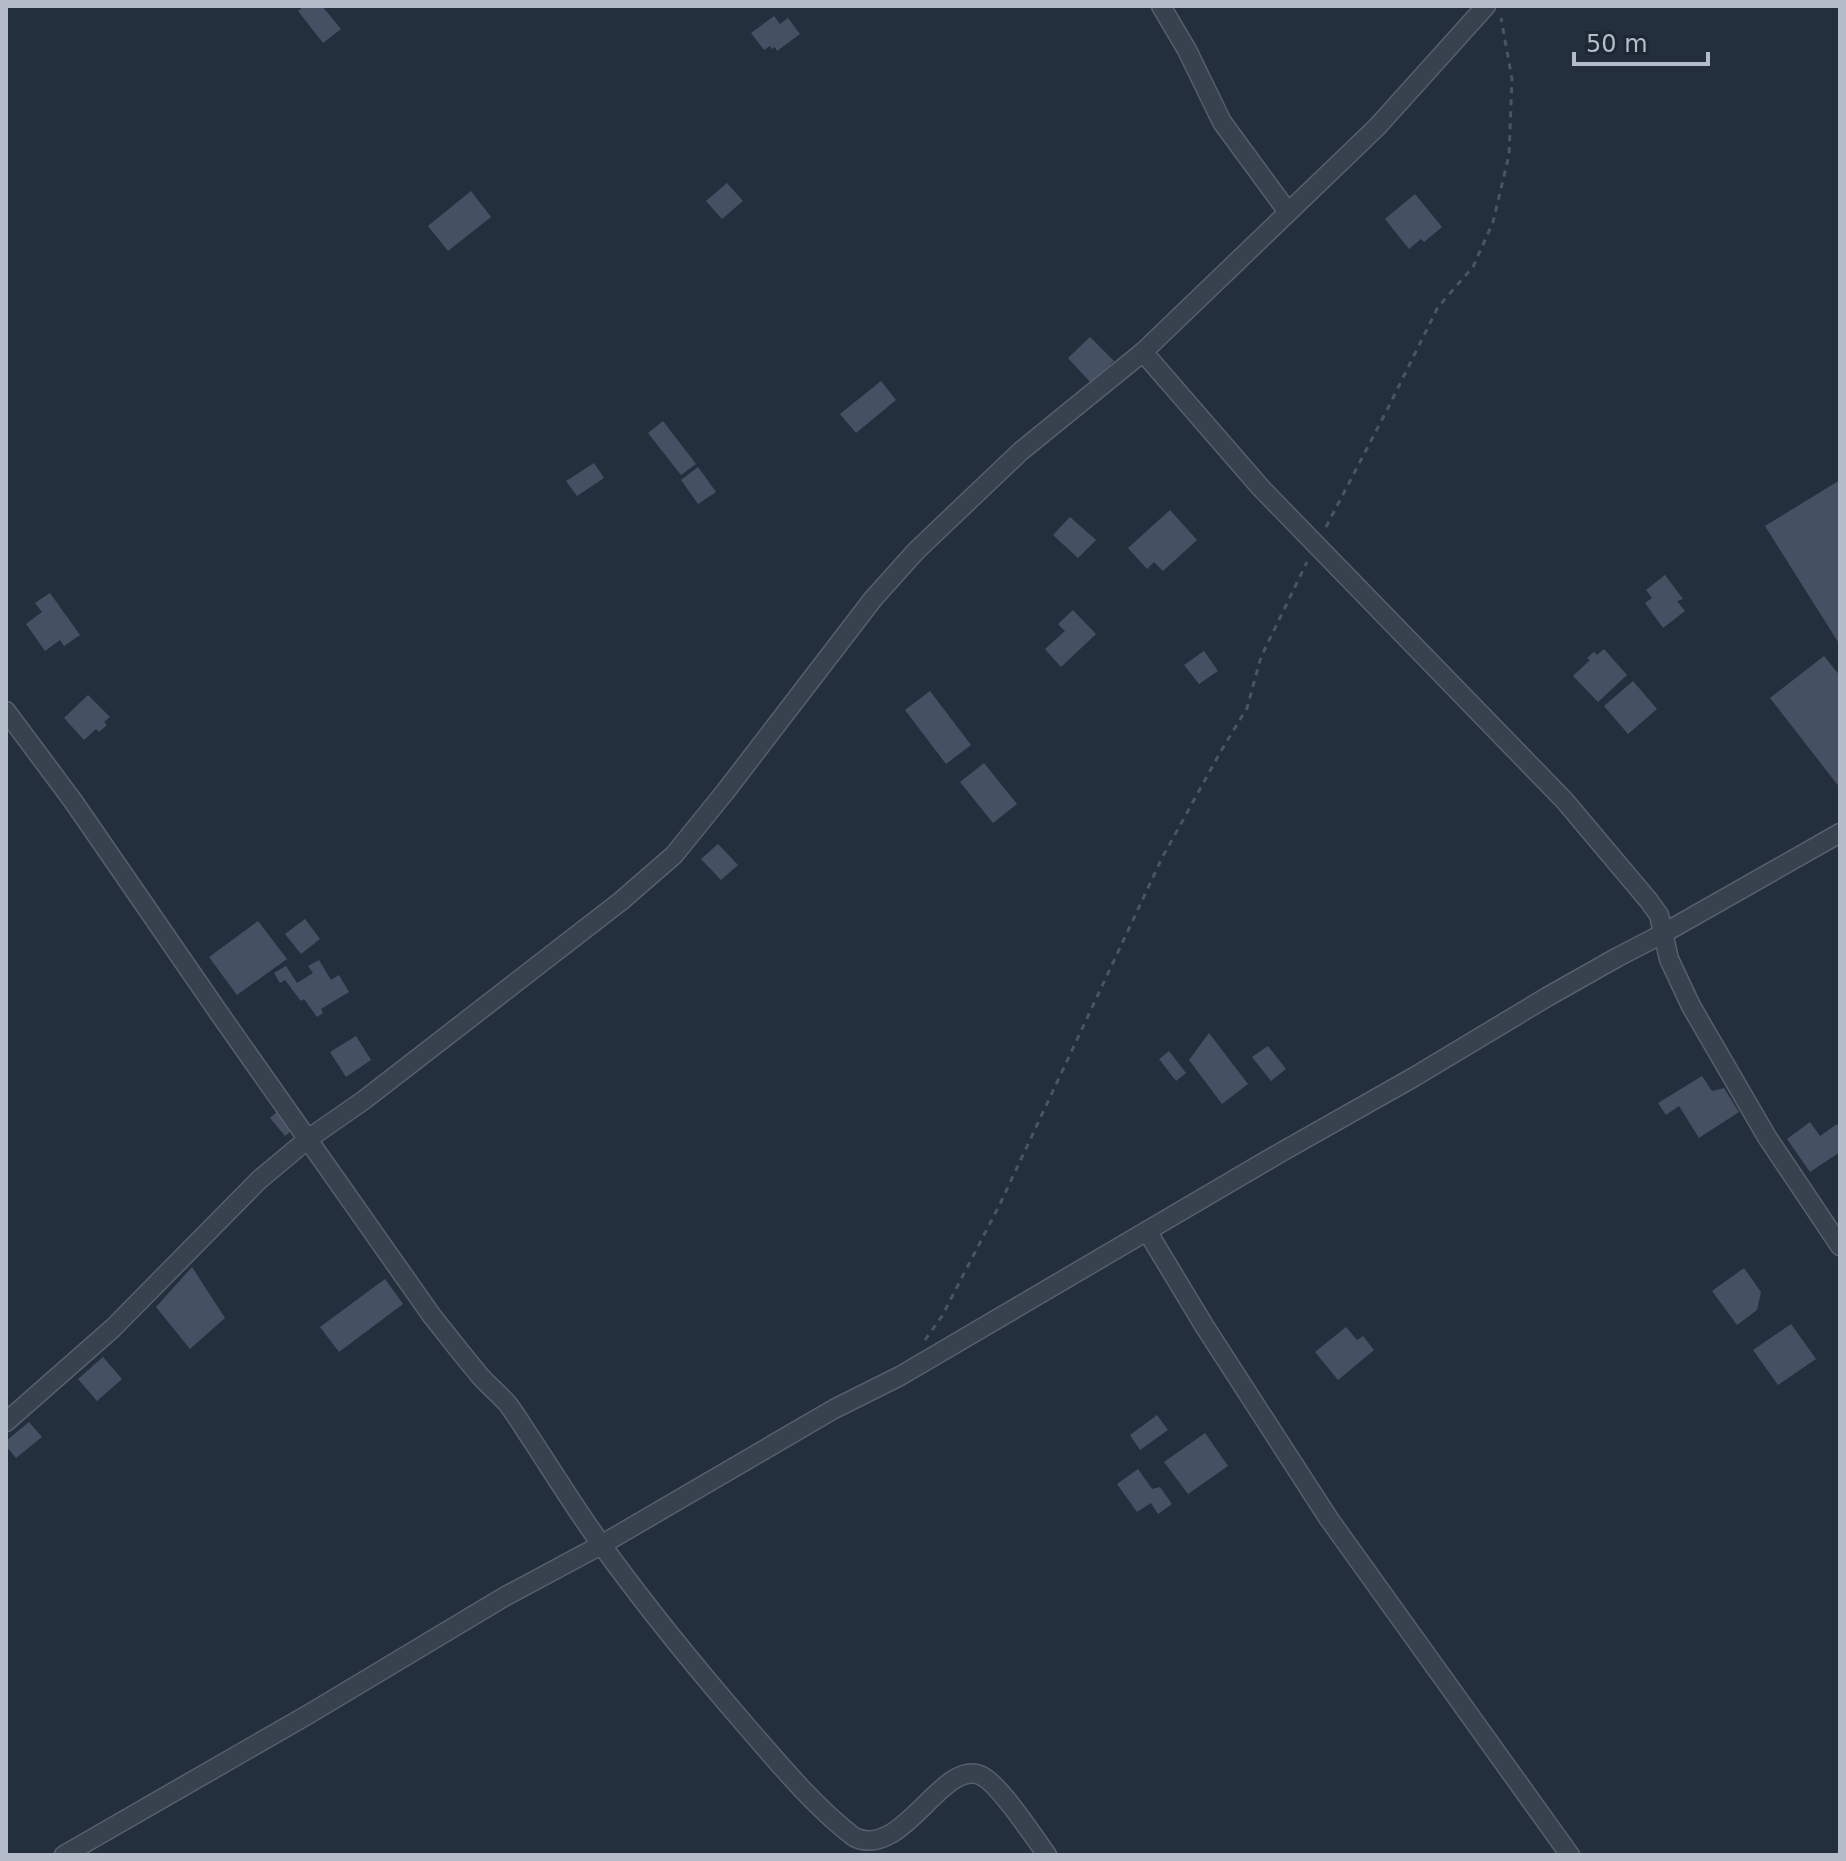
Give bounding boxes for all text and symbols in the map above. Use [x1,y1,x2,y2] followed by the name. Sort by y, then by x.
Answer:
[1574,16,1708,66] scale bar
[1586,30,1648,58] text: 50 m

